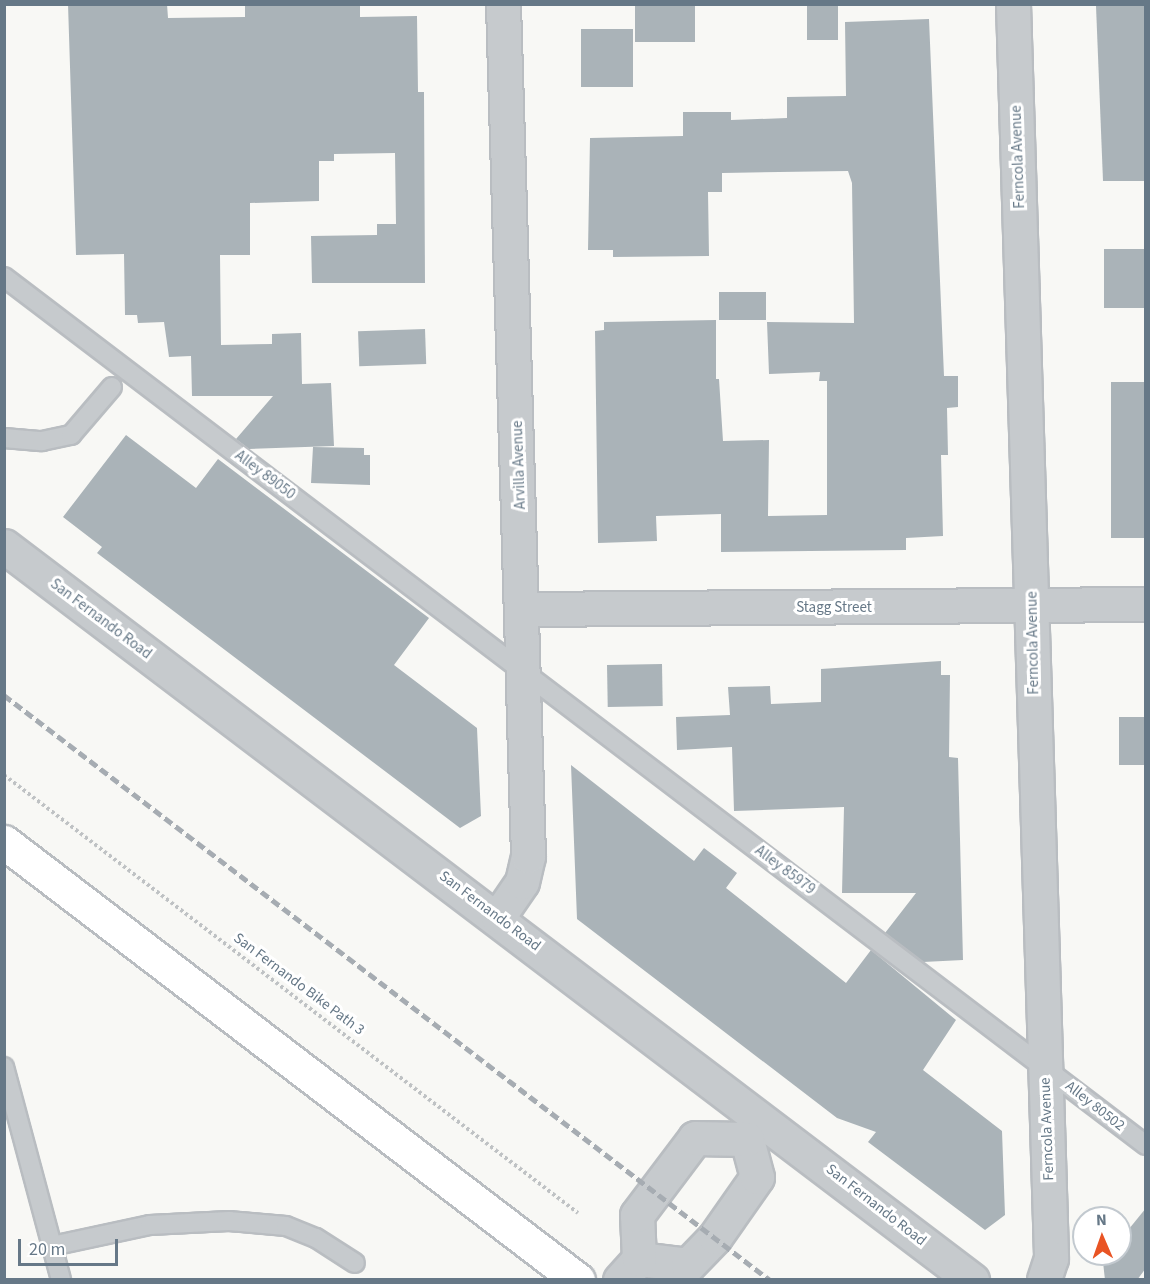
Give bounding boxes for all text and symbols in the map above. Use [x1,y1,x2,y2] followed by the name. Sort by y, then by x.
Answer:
[1007,105,1029,209] street label: Ferncola Avenue
[508,420,530,510] street label: Arvilla Avenue
[231,447,299,503] street label: Alley 89050
[47,575,155,663] street label: San Fernando Road
[1023,591,1043,695] street label: Ferncola Avenue
[796,599,872,617] street label: Stagg Street
[751,842,819,898] street label: Alley 85979
[436,867,544,955] street label: San Fernando Road
[230,929,368,1039] street label: San Fernando Bike Path 3
[1036,1077,1058,1181] street label: Ferncola Avenue
[1062,1077,1128,1135] street label: Alley 80502
[822,1160,930,1250] street label: San Fernando Road
[1072,1206,1132,1266] north arrow
[1096,1209,1107,1231] text: N
[21,1227,122,1265] scale bar
[29,1237,65,1262] text: 20 m

